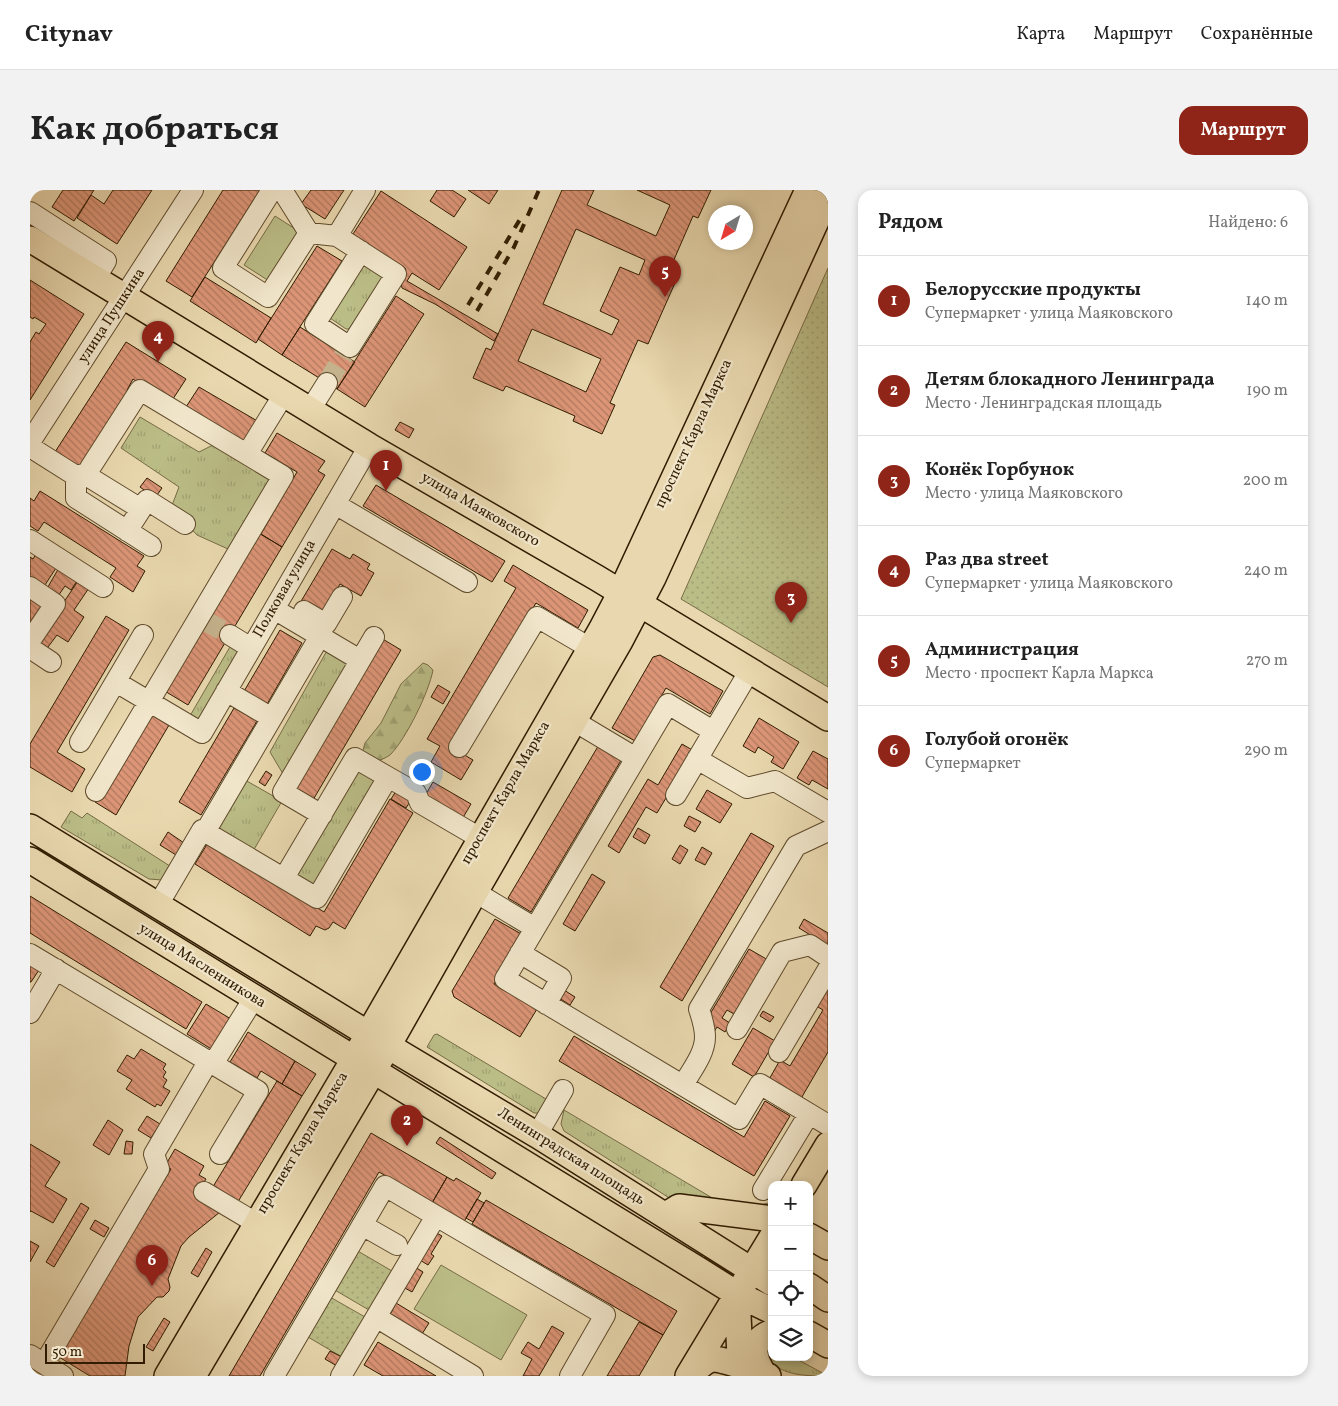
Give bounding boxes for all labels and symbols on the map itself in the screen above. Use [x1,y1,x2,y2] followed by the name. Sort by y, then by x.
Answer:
[708,205,753,250] north arrow
[649,256,681,297] pin: 5
[73,264,151,368] street label: улица Пушкина
[142,321,174,362] pin: 4
[650,356,738,512] street label: проспект Карла Маркса
[370,450,402,491] pin: 1
[417,467,543,553] street label: улица Маяковского
[248,536,322,642] street label: Полковая улица
[775,582,807,623] pin: 3
[456,717,556,869] street label: проспект Карла Маркса
[409,759,435,785] your location
[134,918,270,1014] street label: улица Масленникова
[252,1068,354,1218] street label: проспект Карла Маркса
[493,1103,649,1211] street label: Ленинградская площадь
[391,1105,423,1146] pin: 2
[136,1245,168,1286] pin: 6
[45,1341,145,1364] scale bar

